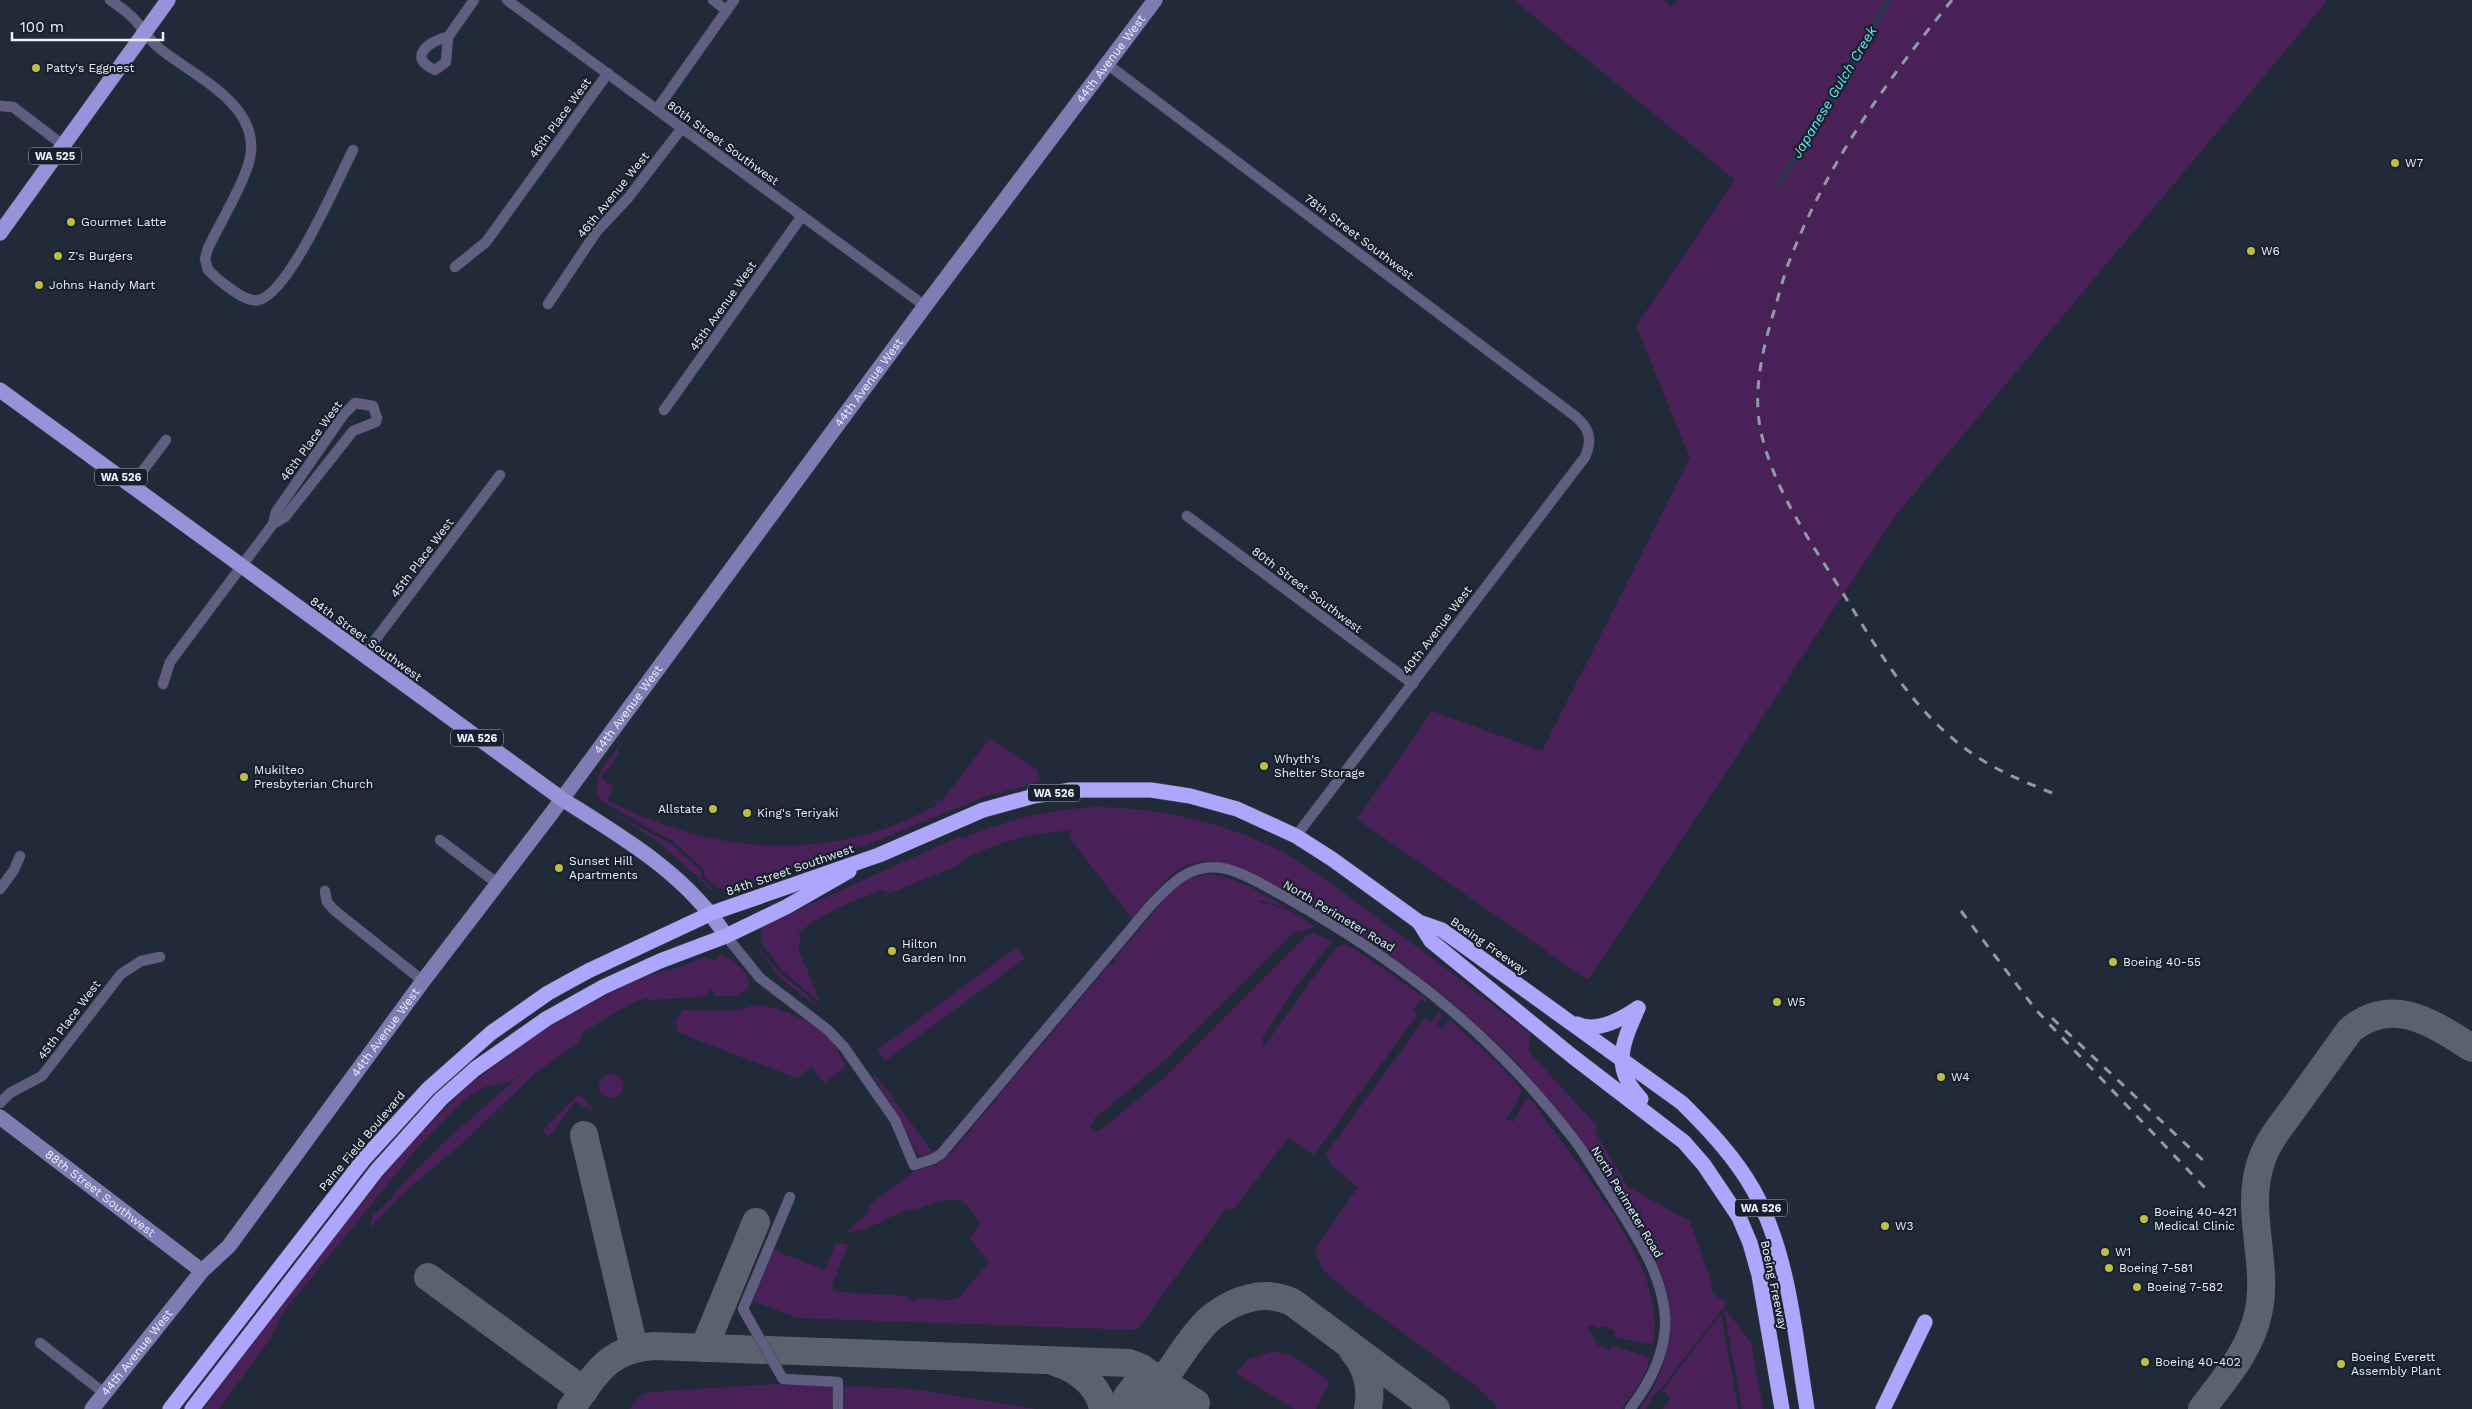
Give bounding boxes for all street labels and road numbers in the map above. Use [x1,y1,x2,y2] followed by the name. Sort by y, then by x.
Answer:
[1073,12,1148,106] street label: 44th Avenue West
[526,75,594,161] street label: 46th Place West
[665,98,781,188] street label: 80th Street Southwest
[29,148,81,164] road number: WA 525
[574,149,652,241] street label: 46th Avenue West
[1302,191,1416,283] street label: 78th Street Southwest
[687,259,759,353] street label: 45th Avenue West
[832,335,906,429] street label: 44th Avenue West
[277,398,345,484] street label: 46th Place West
[95,468,147,486] road number: WA 526
[388,516,456,600] street label: 45th Place West
[1249,544,1365,636] street label: 80th Street Southwest
[1399,583,1475,677] street label: 40th Avenue West
[308,594,424,684] street label: 84th Street Southwest
[591,662,665,756] street label: 44th Avenue West
[451,730,503,746] road number: WA 526
[1028,784,1080,801] road number: WA 526
[724,842,856,898] street label: 84th Street Southwest
[1281,877,1397,955] street label: North Perimeter Road
[1448,914,1531,978] street label: Boeing Freeway
[35,978,103,1062] street label: 45th Place West
[348,985,422,1080] street label: 44th Avenue West
[316,1088,408,1194] street label: Paine Field Boulevard
[1588,1144,1666,1260] street label: North Perimeter Road
[42,1147,158,1240] street label: 88th Street Southwest
[1735,1200,1787,1216] road number: WA 526
[1758,1239,1790,1332] street label: Boeing Freeway
[98,1307,176,1399] street label: 44th Avenue West

